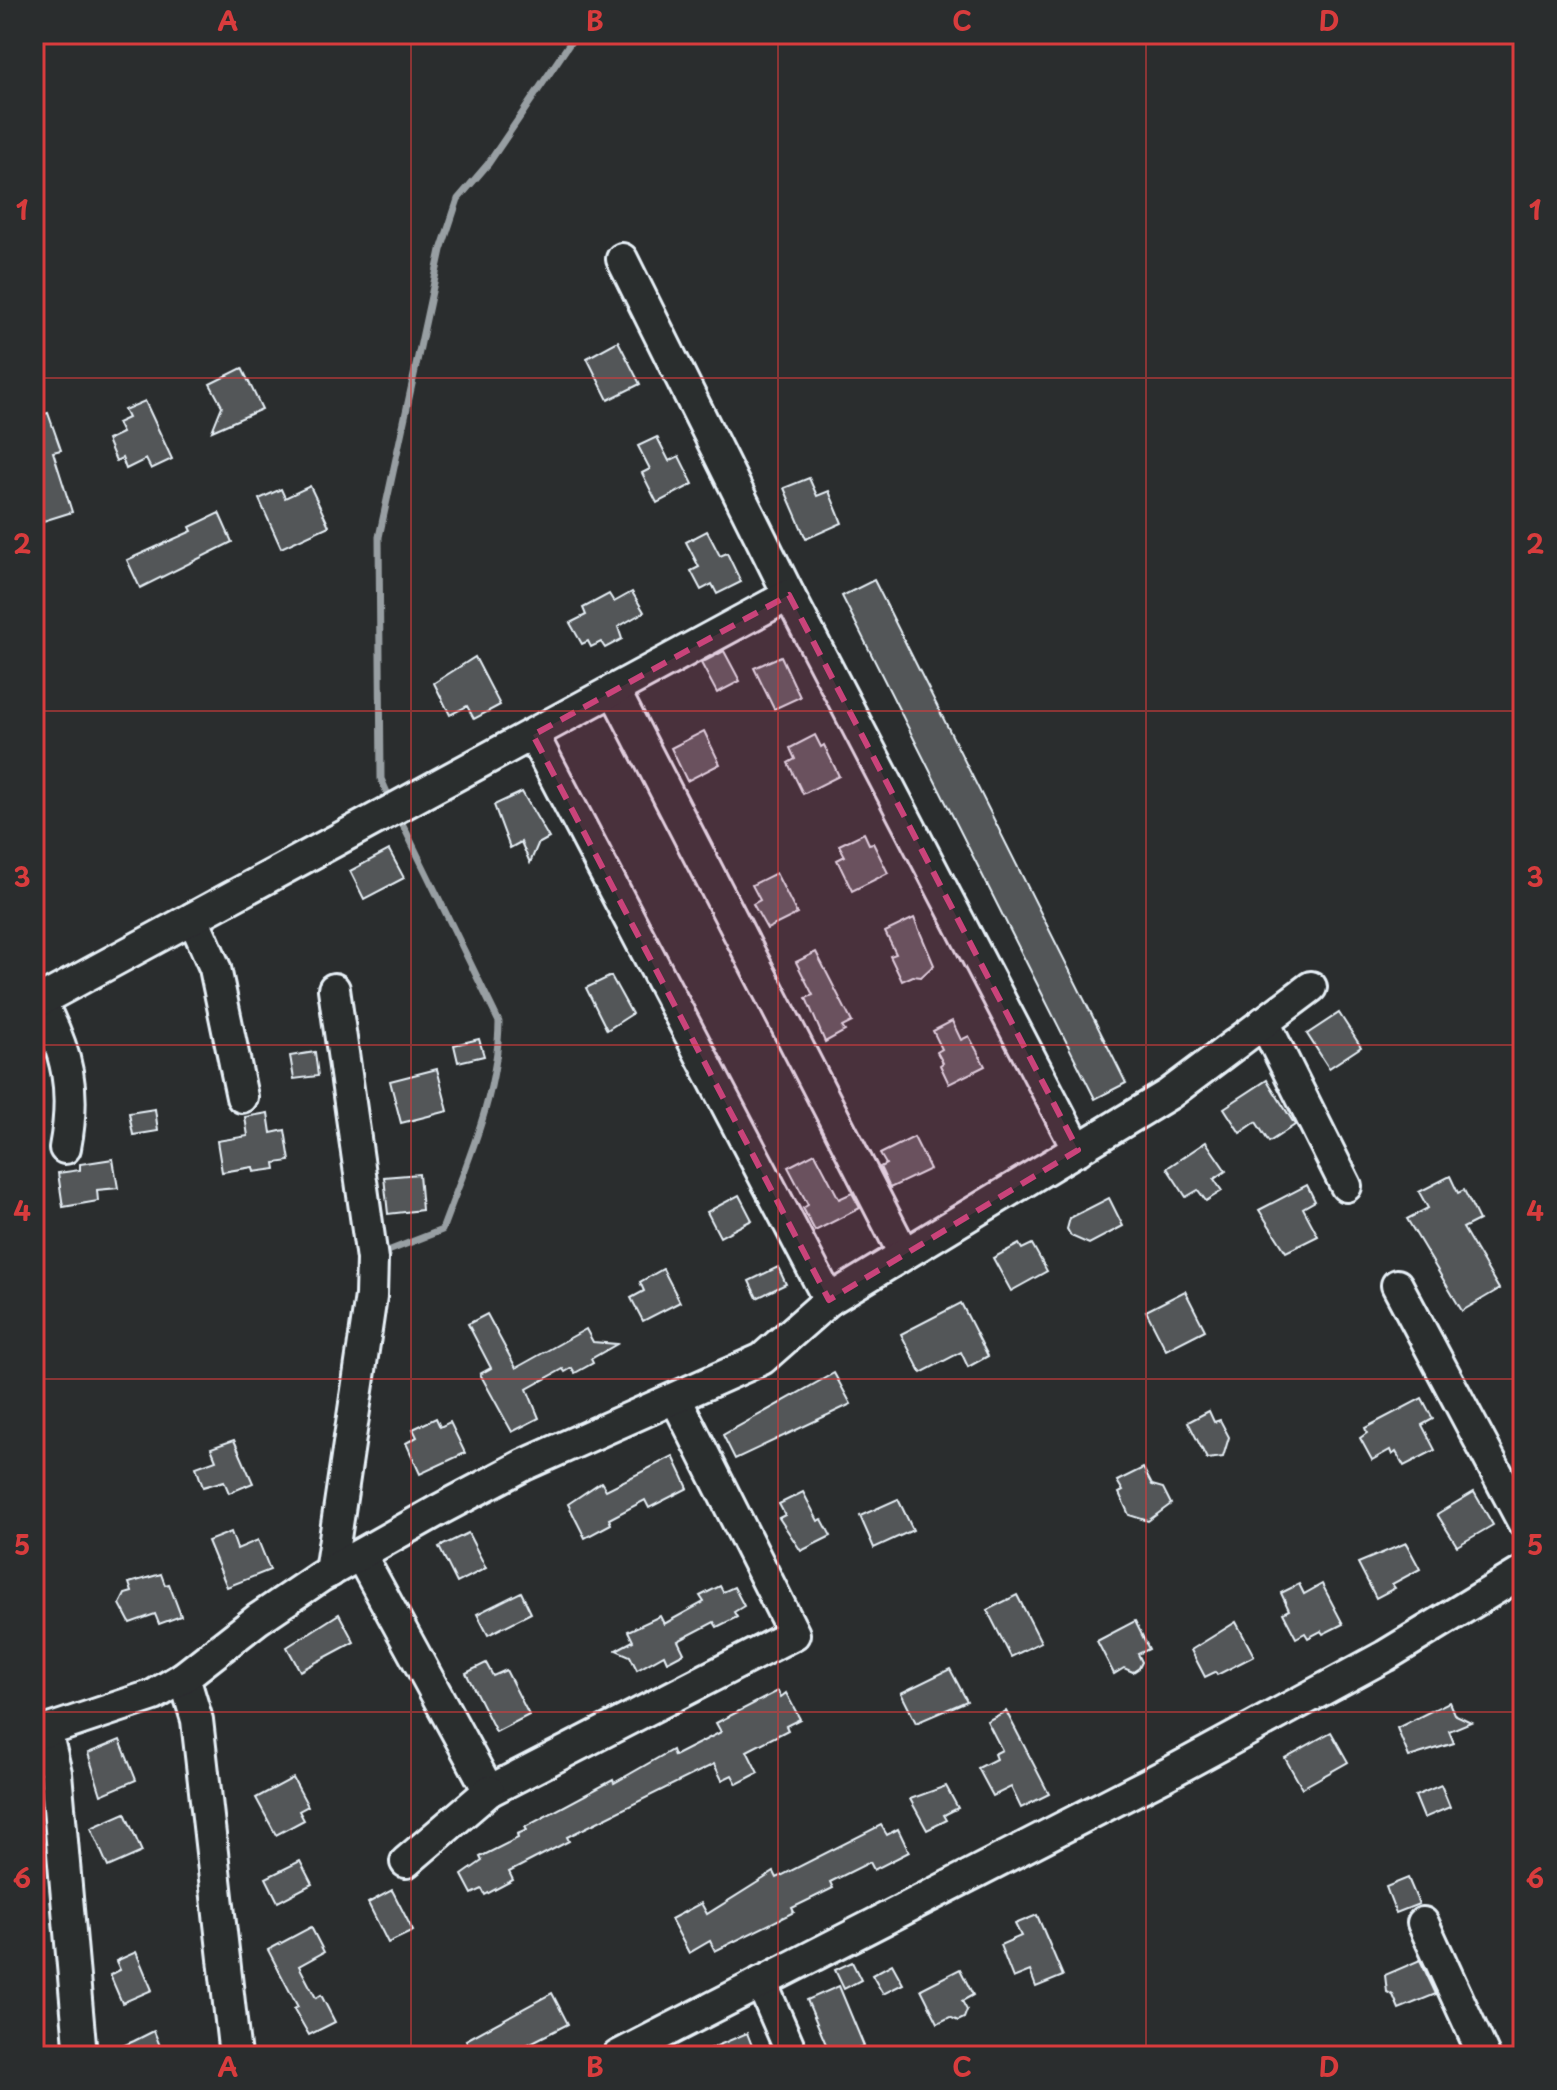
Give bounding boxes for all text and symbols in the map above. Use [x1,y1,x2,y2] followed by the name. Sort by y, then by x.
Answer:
[218,1,238,40] text: A
[586,1,604,40] text: B
[952,1,972,40] text: C
[1319,1,1339,40] text: D
[16,190,28,229] text: 1
[1529,190,1541,229] text: 1
[13,524,31,563] text: 2
[1526,524,1544,563] text: 2
[13,857,31,896] text: 3
[1526,857,1544,896] text: 3
[13,1191,31,1230] text: 4
[1526,1191,1544,1230] text: 4
[14,1525,30,1564] text: 5
[1527,1525,1543,1564] text: 5
[13,1858,31,1897] text: 6
[1526,1858,1544,1897] text: 6
[218,2047,238,2086] text: A
[586,2047,604,2086] text: B
[952,2047,972,2086] text: C
[1319,2047,1339,2086] text: D

